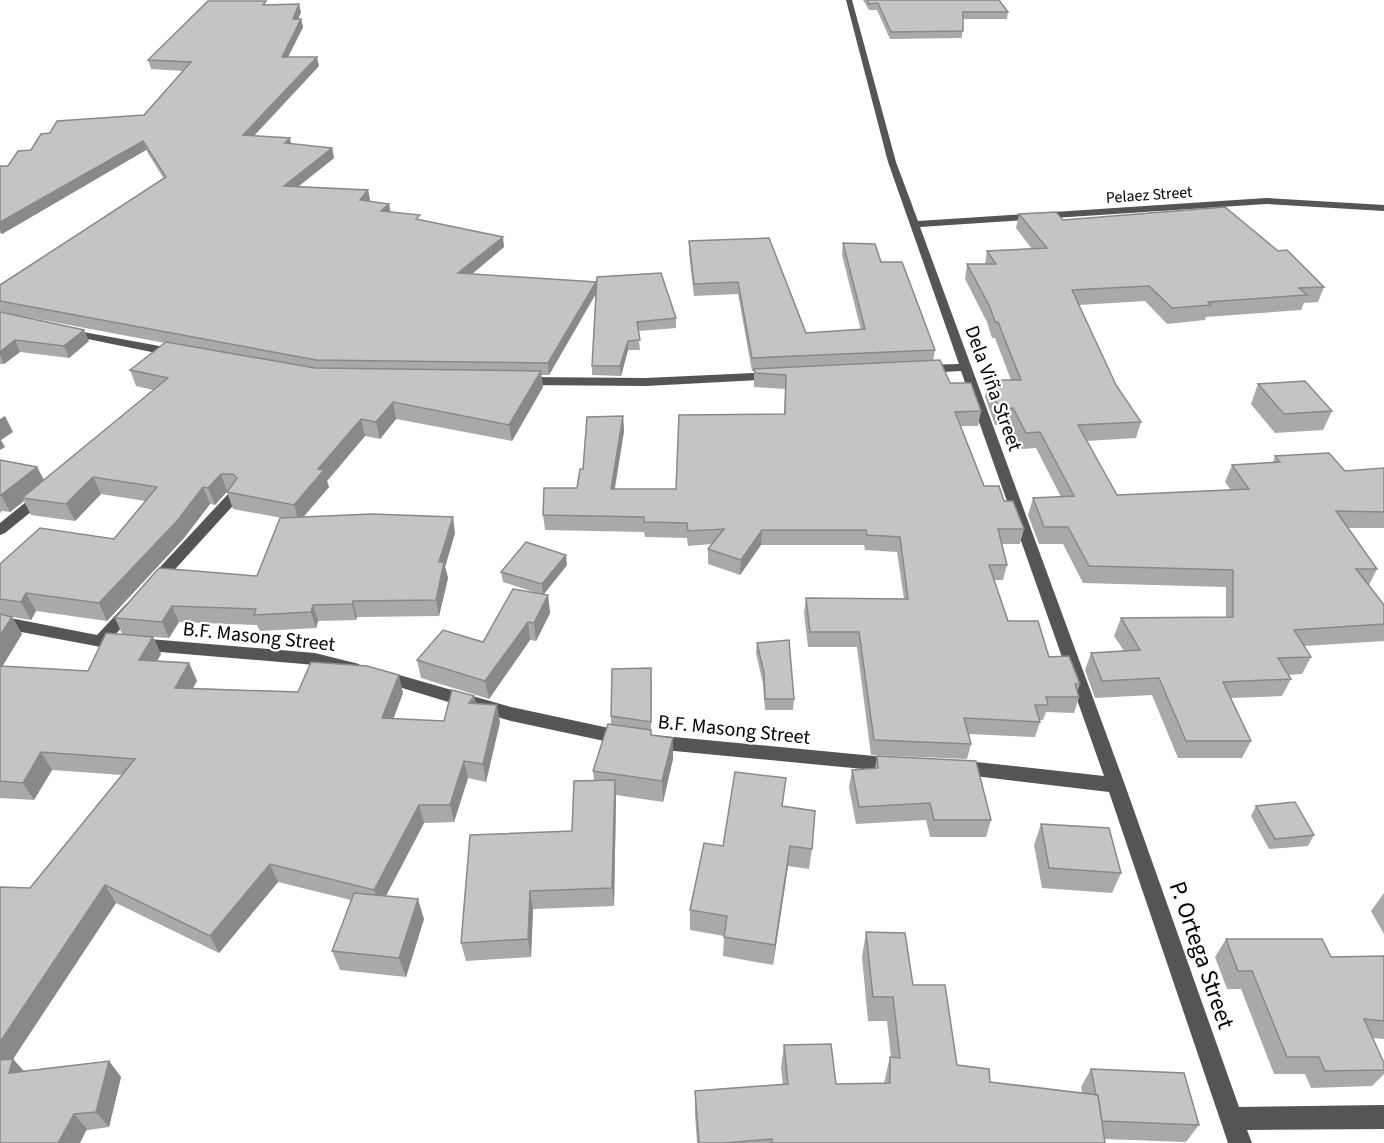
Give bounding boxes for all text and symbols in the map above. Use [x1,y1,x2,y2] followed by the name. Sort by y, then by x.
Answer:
[1105,181,1194,209] street label: Pelaez Street
[957,322,1029,455] street label: Dela Viña Street
[181,615,337,659] street label: B.F. Masong Street
[656,708,812,752] street label: B.F. Masong Street
[1160,877,1243,1034] street label: P. Ortega Street

